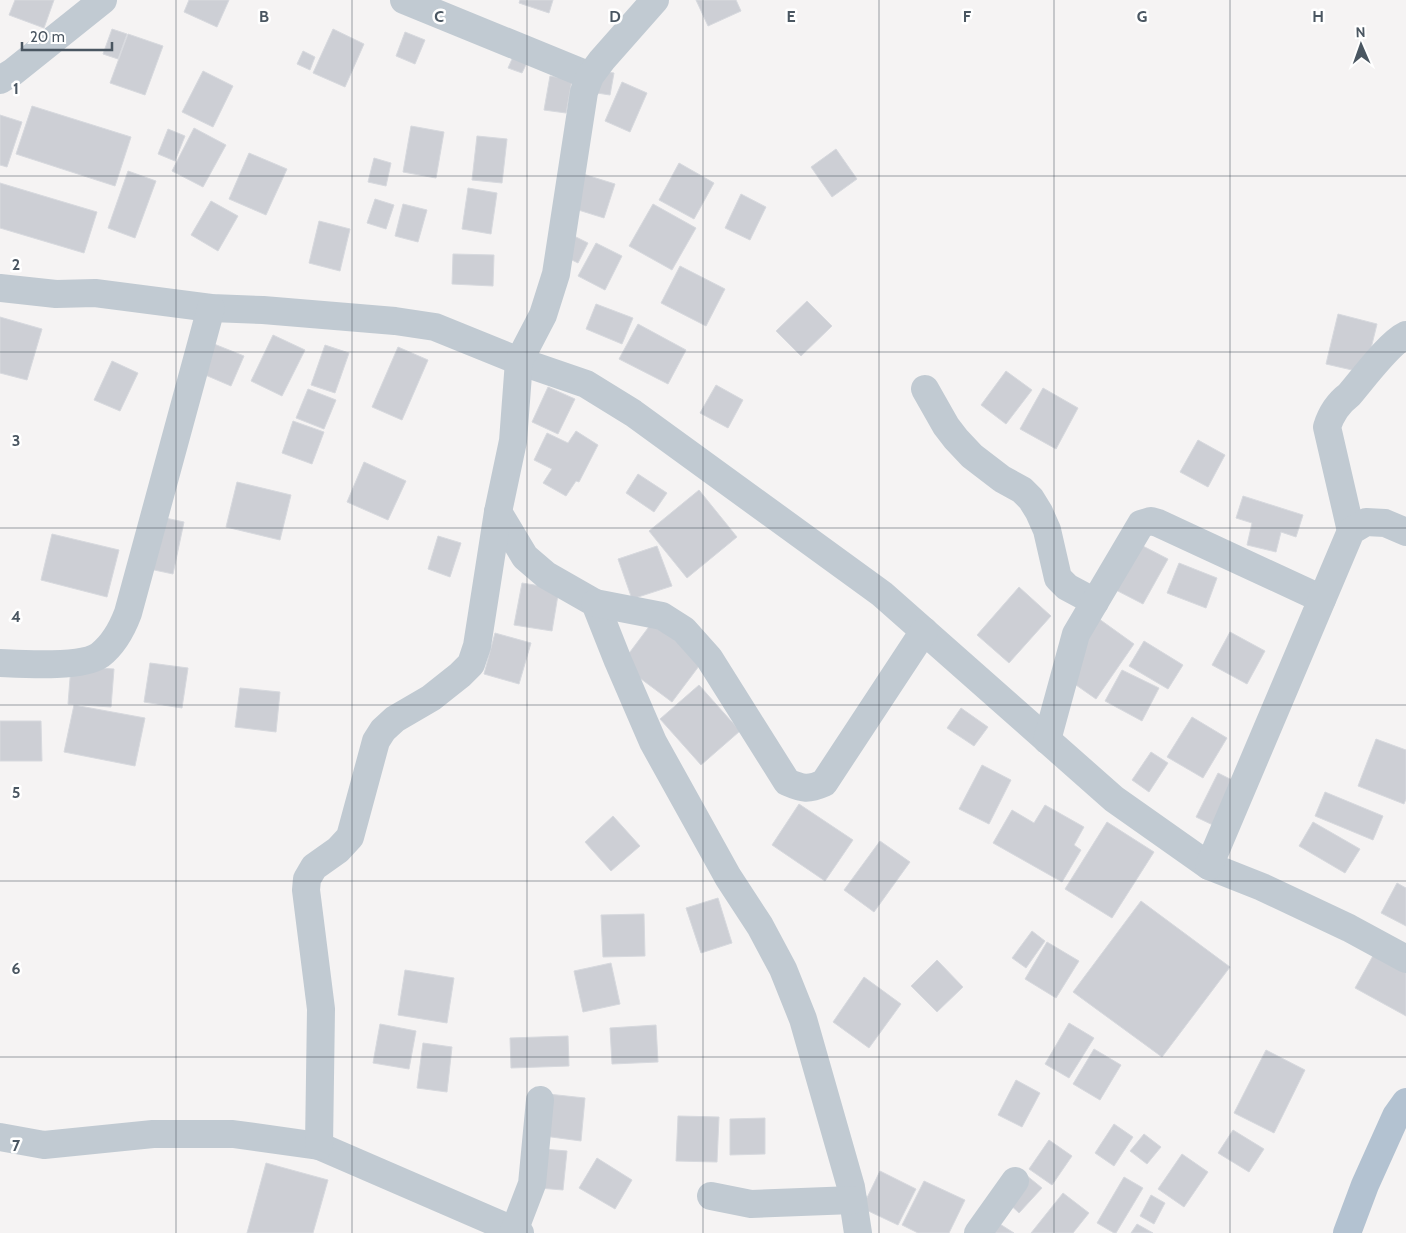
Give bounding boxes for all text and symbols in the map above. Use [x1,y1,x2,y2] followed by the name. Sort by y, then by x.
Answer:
[259,7,269,26] text: B
[434,7,444,26] text: C
[609,7,621,26] text: D
[786,7,796,26] text: E
[963,7,972,26] text: F
[1137,7,1147,26] text: G
[1312,7,1324,26] text: H
[22,20,112,52] scale bar
[1336,20,1386,70] north arrow
[1355,23,1366,41] text: N
[30,28,65,46] text: 20 m
[13,79,19,98] text: 1
[12,255,20,274] text: 2
[12,431,20,450] text: 3
[11,607,21,626] text: 4
[12,783,20,802] text: 5
[12,959,21,978] text: 6
[12,1136,21,1155] text: 7

